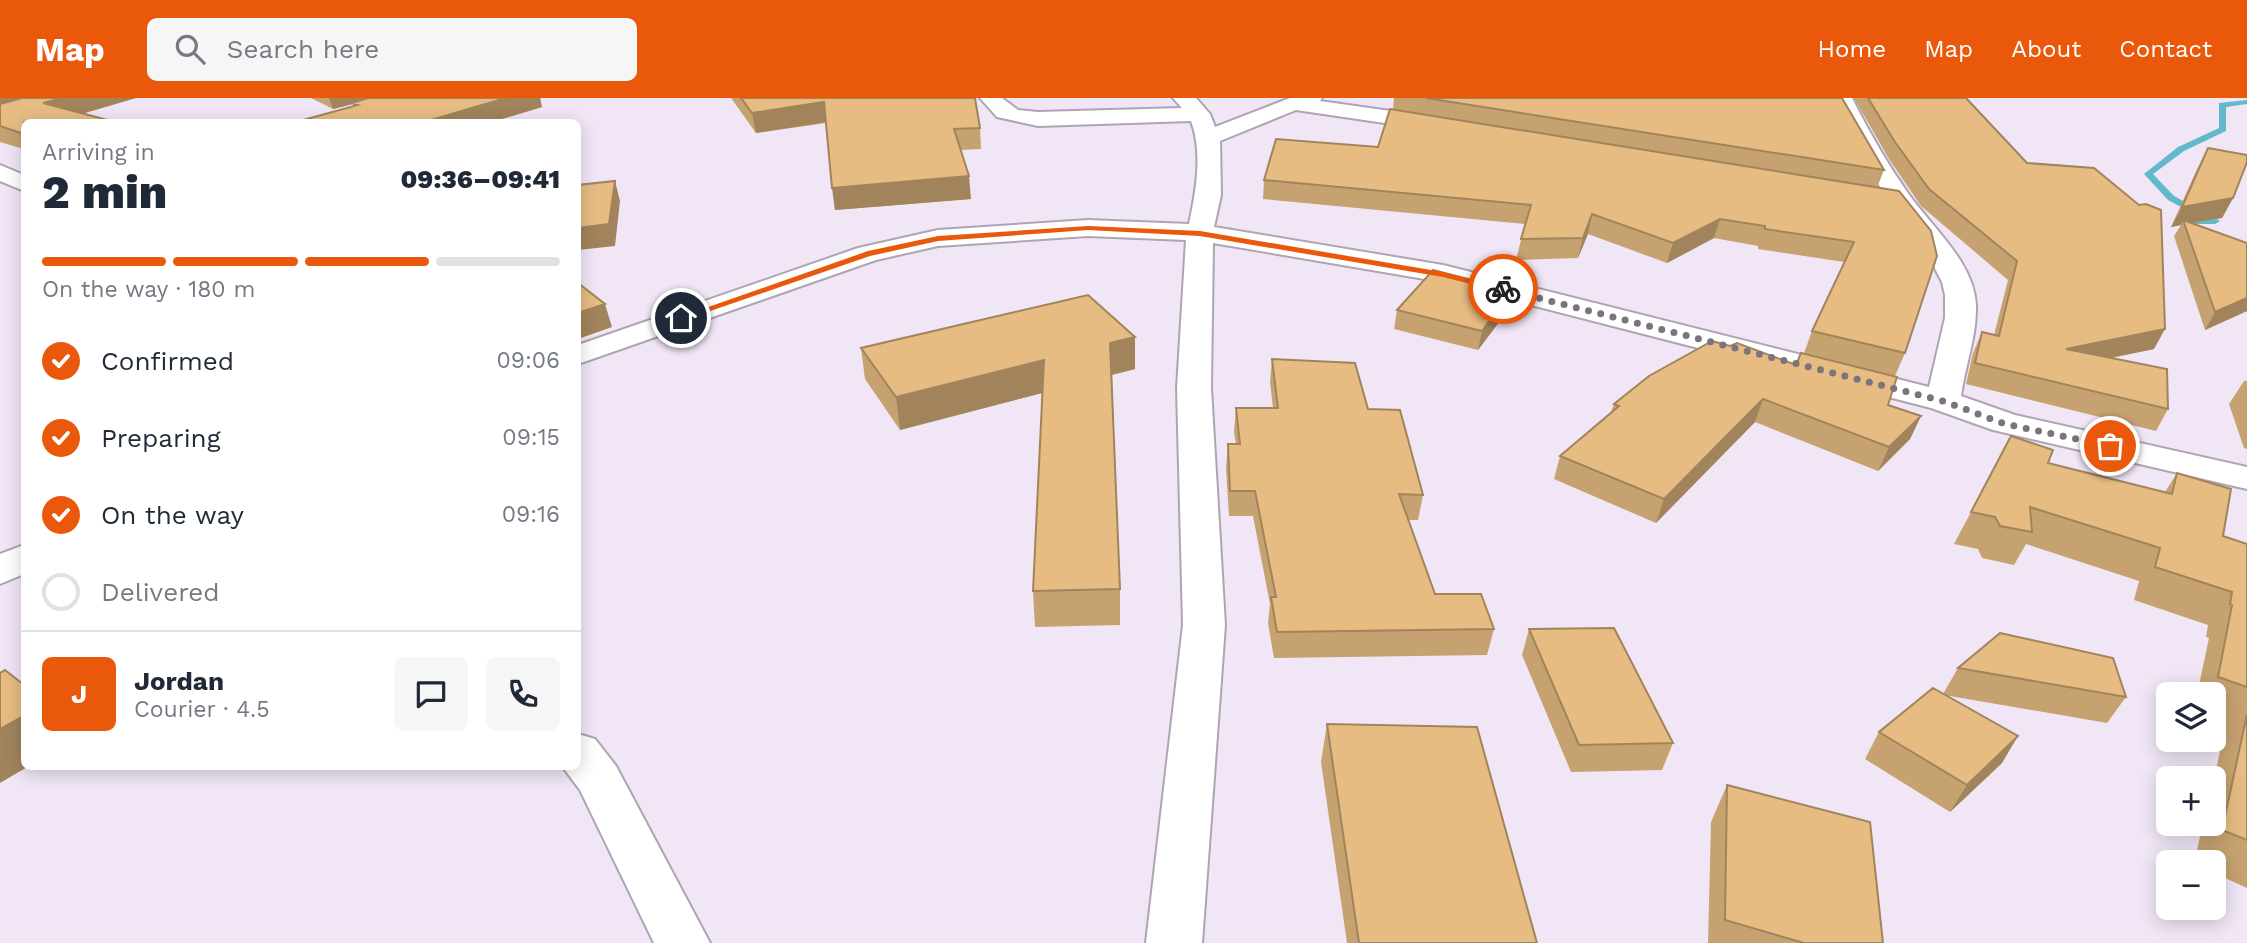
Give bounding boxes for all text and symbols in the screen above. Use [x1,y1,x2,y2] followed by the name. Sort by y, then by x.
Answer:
[147,18,637,81] search box
[35,30,105,69] text: Map
[171,30,209,68] icon: search
[227,34,379,64] text: Search here
[1818,35,1886,63] text: Home
[1924,35,1973,63] text: Map
[2011,35,2081,63] text: About
[2119,35,2212,63] text: Contact
[42,139,155,166] text: Arriving in
[400,164,560,194] text: 09:36–09:41
[42,165,167,219] text: 2 min
[1468,254,1538,324] courier
[1484,270,1522,308] icon: bike
[42,276,255,303] text: On the way · 180 m
[651,288,711,348] pin
[662,299,700,337] icon: home
[42,342,80,380] icon: check
[101,346,234,376] text: Confirmed
[496,347,560,374] text: 09:06
[2080,416,2140,476] pin
[42,419,80,457] icon: check
[101,423,221,453] text: Preparing
[502,424,560,451] text: 09:15
[2091,427,2129,465] icon: bag
[42,496,80,534] icon: check
[101,500,244,530] text: On the way
[502,501,560,528] text: 09:16
[101,577,220,607] text: Delivered
[394,657,468,731] button: chat
[486,657,560,731] button: phone
[134,666,224,696] text: Jordan
[71,679,87,709] text: J
[2156,682,2226,920] map controls
[2156,682,2226,752] button: layers
[134,696,270,723] text: Courier · 4.5
[2156,766,2226,836] button: +
[2156,850,2226,920] button: −

